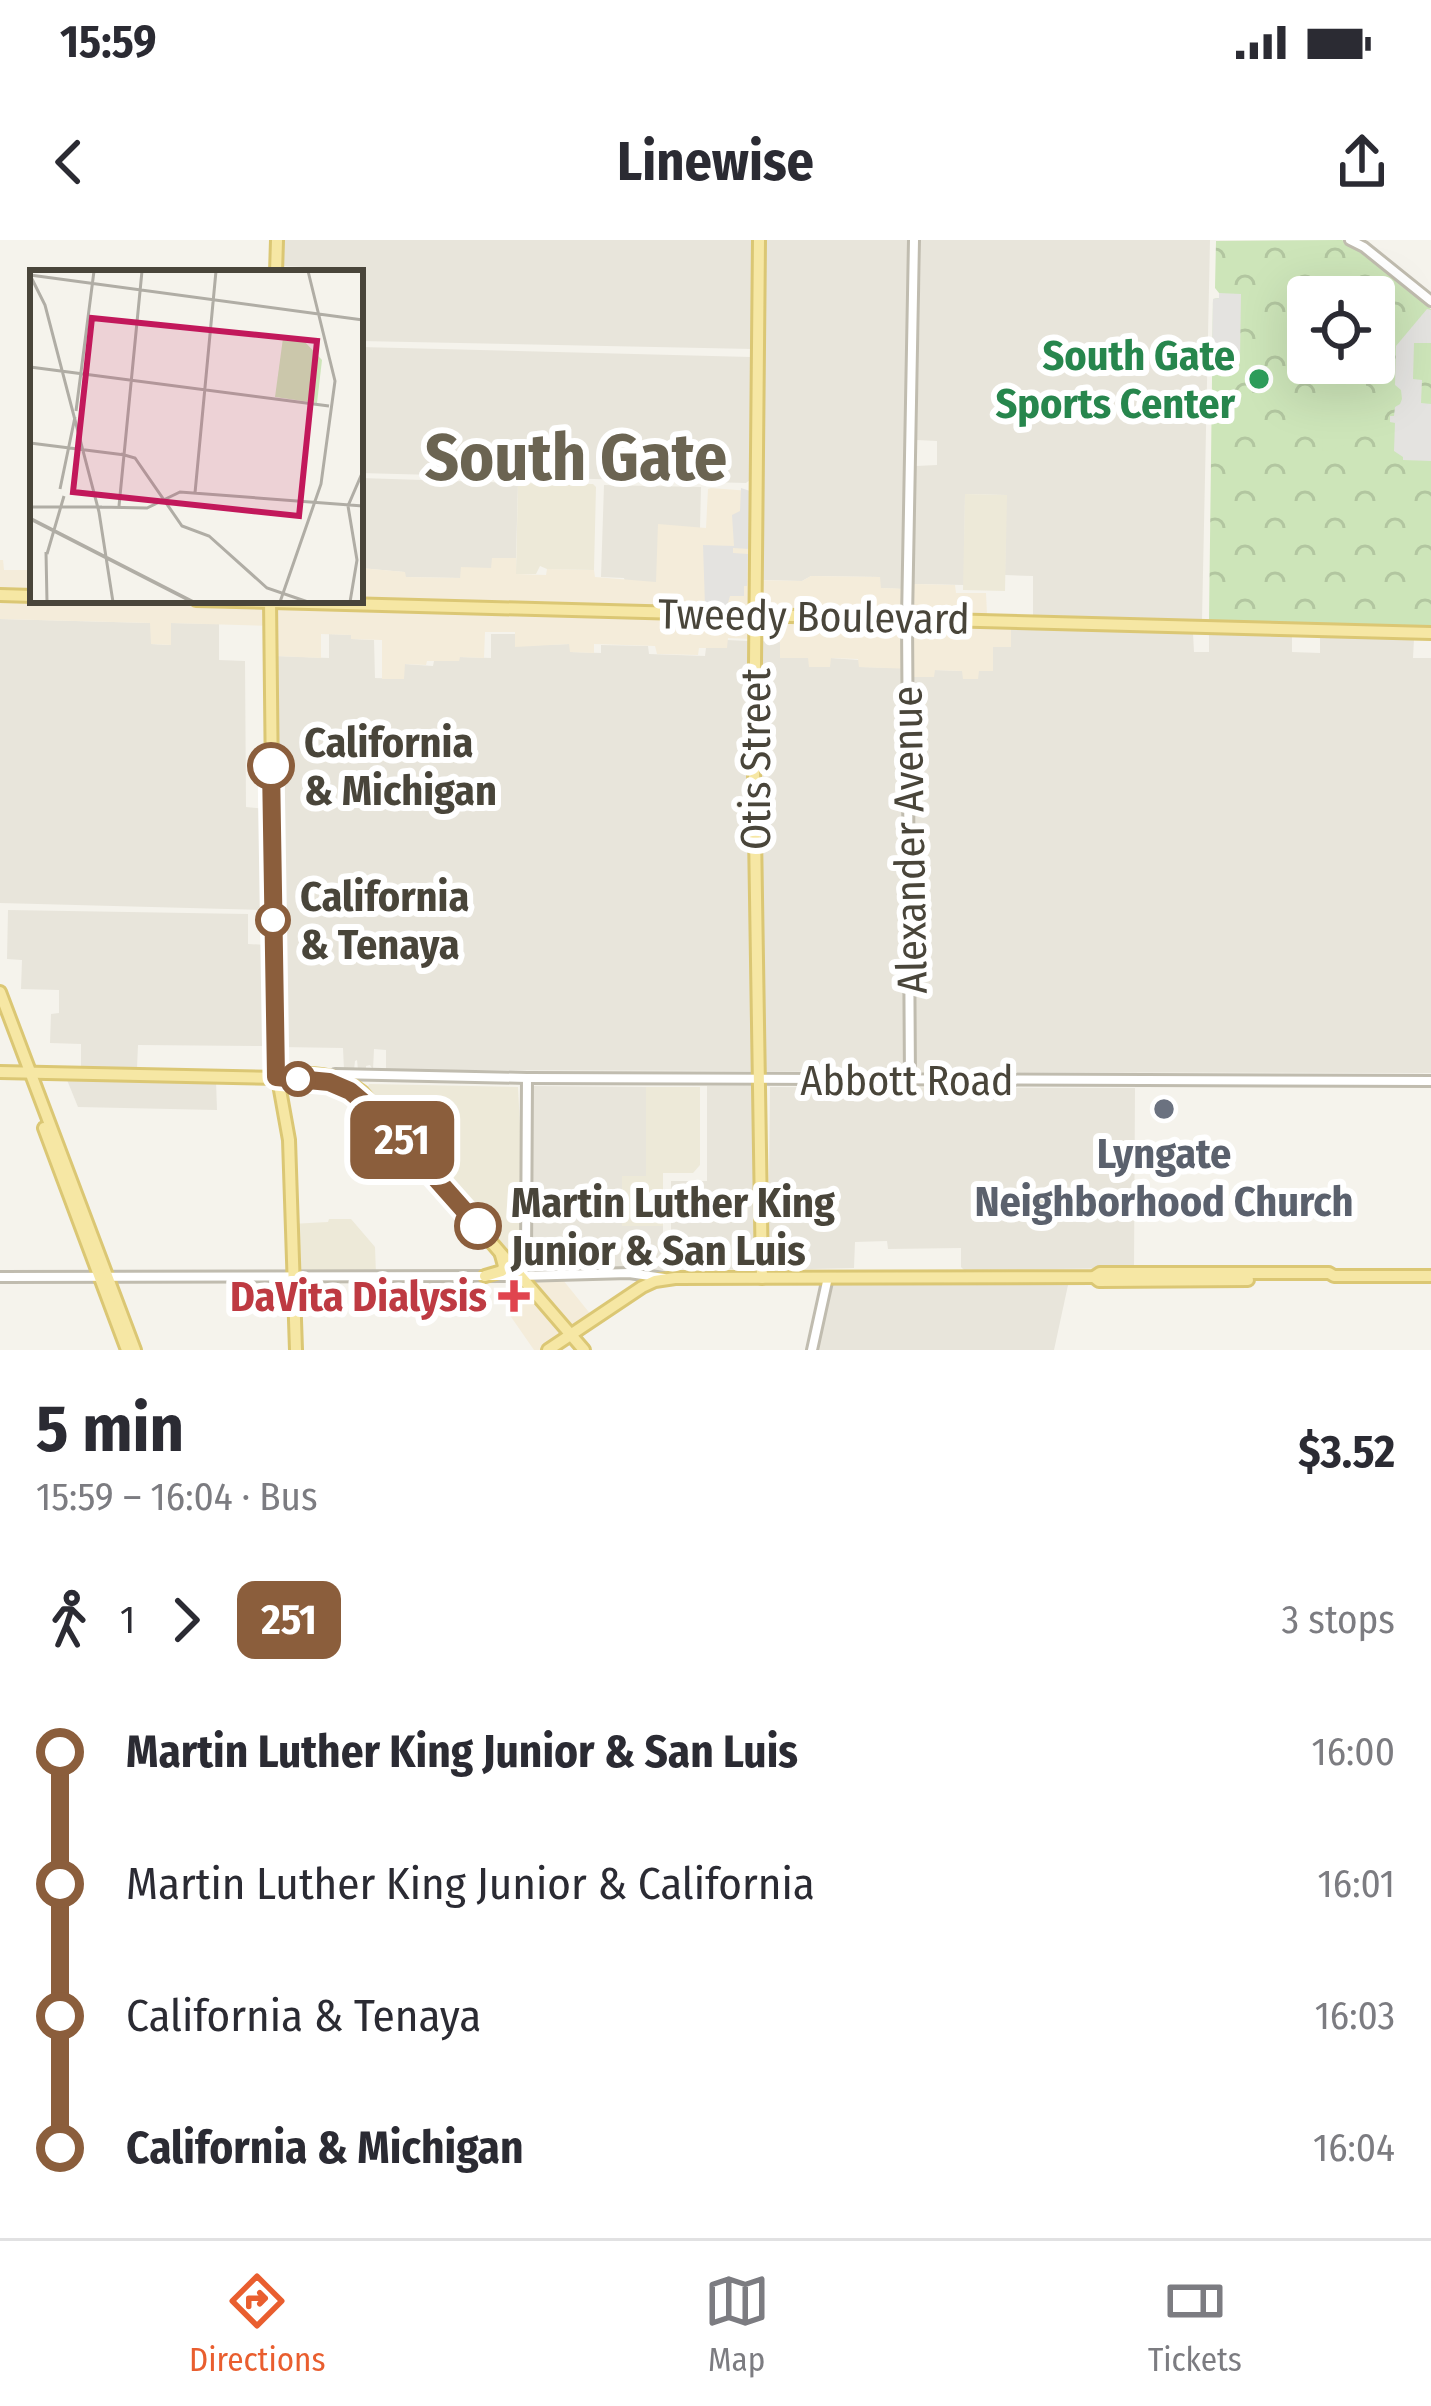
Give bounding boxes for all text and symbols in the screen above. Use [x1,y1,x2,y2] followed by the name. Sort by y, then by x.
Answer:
[60,15,156,69] text: 15:59
[36,129,102,195] icon: back
[1329,129,1395,195] icon: share
[617,130,814,194] text: Linewise
[30,270,363,603] inset map
[1287,276,1395,384] map controls
[1287,276,1395,384] button: locate
[996,331,1236,429] place label: South Gate Sports Center
[1246,366,1272,392] marker: South Gate Sports Center
[425,418,727,497] district label: South Gate
[658,589,970,645] street label: Tweedy Boulevard
[731,668,781,850] street label: Otis Street
[882,686,938,994] street label: Alexander Avenue
[304,718,497,816] place label: California & Michigan
[249,744,293,788] marker: California & Michigan
[300,872,469,970] place label: California & Tenaya
[257,904,289,936] marker: California & Tenaya
[800,1056,1014,1106] street label: Abbott Road
[282,1063,314,1095] unlabelled marker
[1151,1096,1177,1122] marker: Lyngate Neighborhood Church
[333,1101,471,1179] line badge: 251
[374,1115,430,1165] text: 251
[974,1129,1354,1227] place label: Lyngate Neighborhood Church
[510,1178,835,1276] place label: Martin Luther King Junior & San Luis
[456,1204,500,1248] marker: Martin Luther King Junior & San Luis
[230,1272,487,1322] place label: DaVita Dialysis
[498,1280,530,1312] marker: DaVita Dialysis
[36,1389,184,1468] text: 5 min
[1298,1425,1395,1479] text: $3.52
[36,1474,318,1520] text: 15:59 – 16:04 · Bus
[36,1587,102,1653] icon: walk
[153,1587,219,1653] icon: forward
[261,1595,317,1645] text: 251
[120,1597,135,1643] text: 1
[1282,1597,1395,1643] text: 3 stops
[126,1725,798,1779] text: Martin Luther King Junior & San Luis
[1312,1729,1395,1775] text: 16:00
[126,1857,815,1911] text: Martin Luther King Junior & California
[1318,1861,1395,1907] text: 16:01
[126,1989,481,2043] text: California & Tenaya
[1315,1993,1395,2039] text: 16:03
[126,2121,524,2175] text: California & Michigan
[1313,2125,1395,2171] text: 16:04
[189,2268,326,2380] tab: Directions
[704,2268,770,2380] tab: Map
[1148,2268,1242,2380] tab: Tickets

